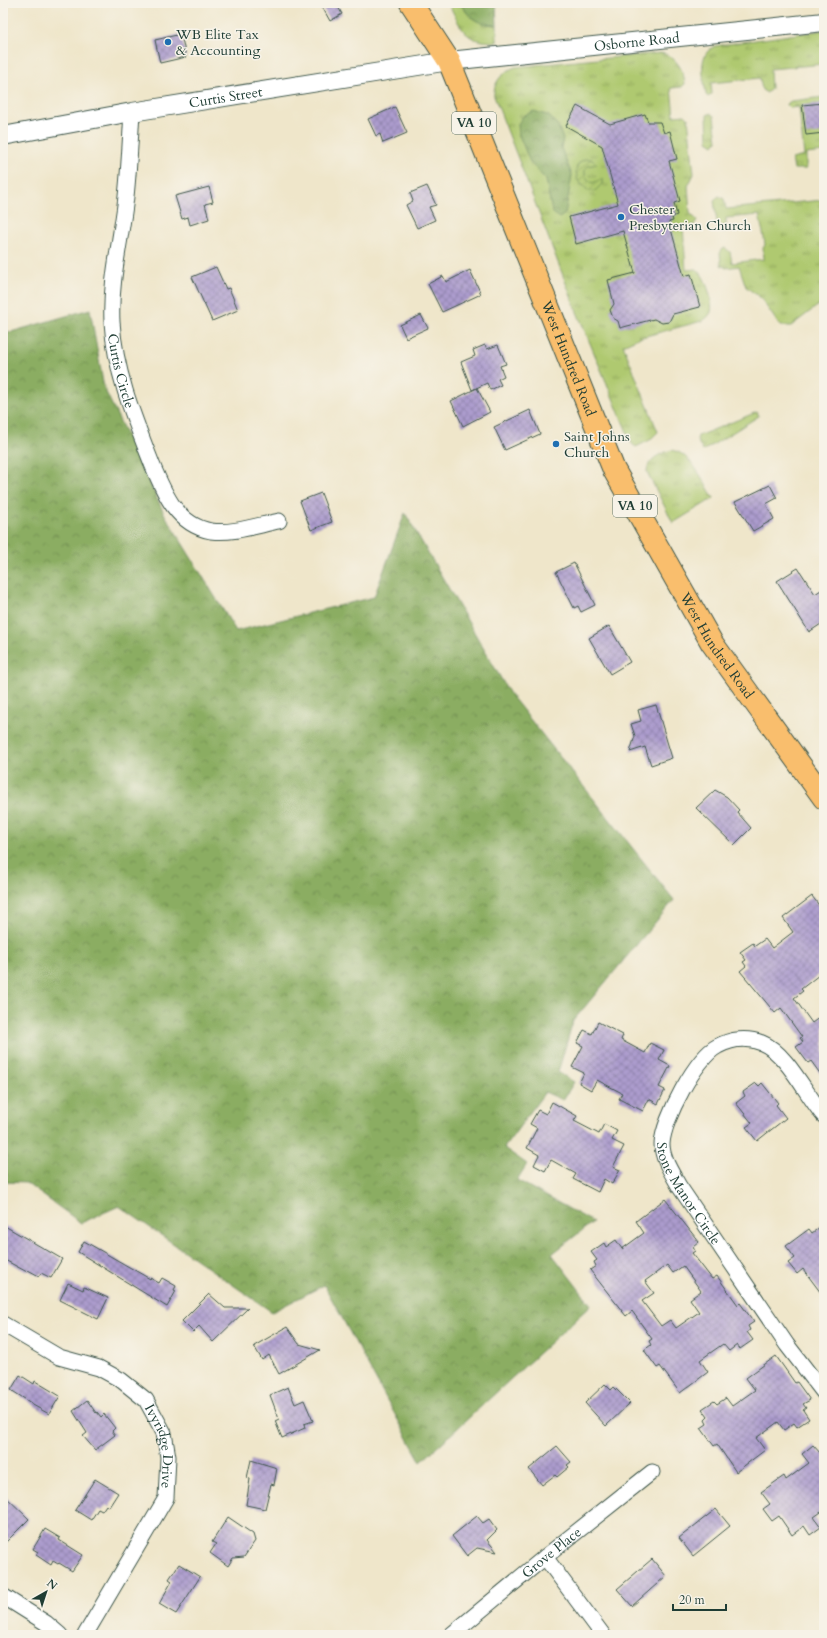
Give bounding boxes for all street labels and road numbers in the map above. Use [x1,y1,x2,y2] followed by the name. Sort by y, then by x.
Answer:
[593,28,681,55] street label: Osborne Road
[188,82,264,112] street label: Curtis Street
[452,112,496,134] road number: VA 10
[537,297,601,419] street label: West Hundred Road
[104,332,140,411] street label: Curtis Circle
[613,495,657,517] road number: VA 10
[675,588,759,703] street label: West Hundred Road
[652,1142,726,1248] street label: Stone Manor Circle
[140,1400,178,1489] street label: Ivyridge Drive
[517,1522,585,1582] street label: Grove Place

